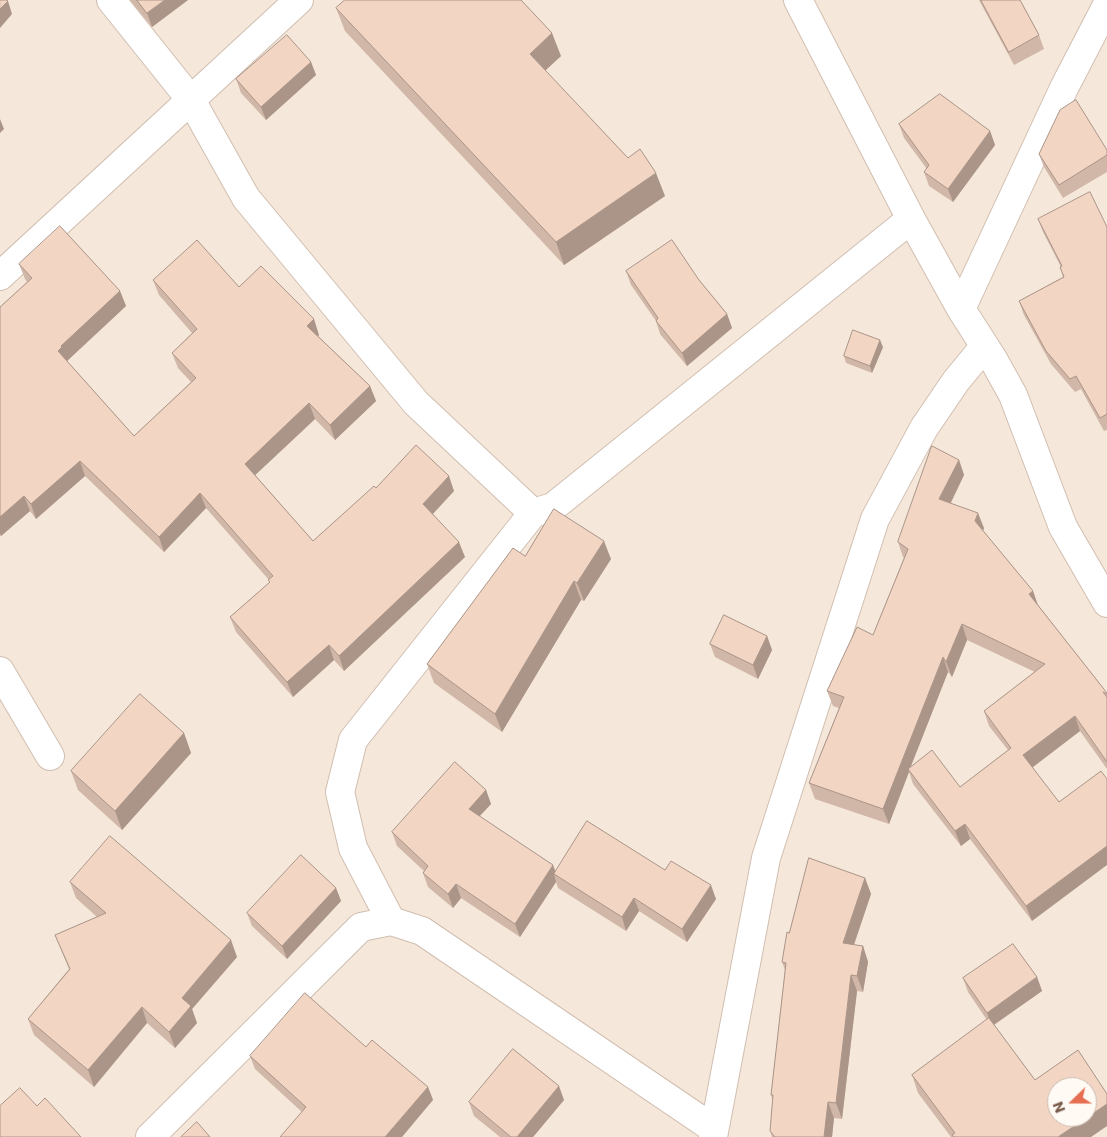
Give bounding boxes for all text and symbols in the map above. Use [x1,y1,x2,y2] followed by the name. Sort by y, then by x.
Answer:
[1047,1077,1097,1127] north arrow
[1048,1099,1070,1116] text: N

